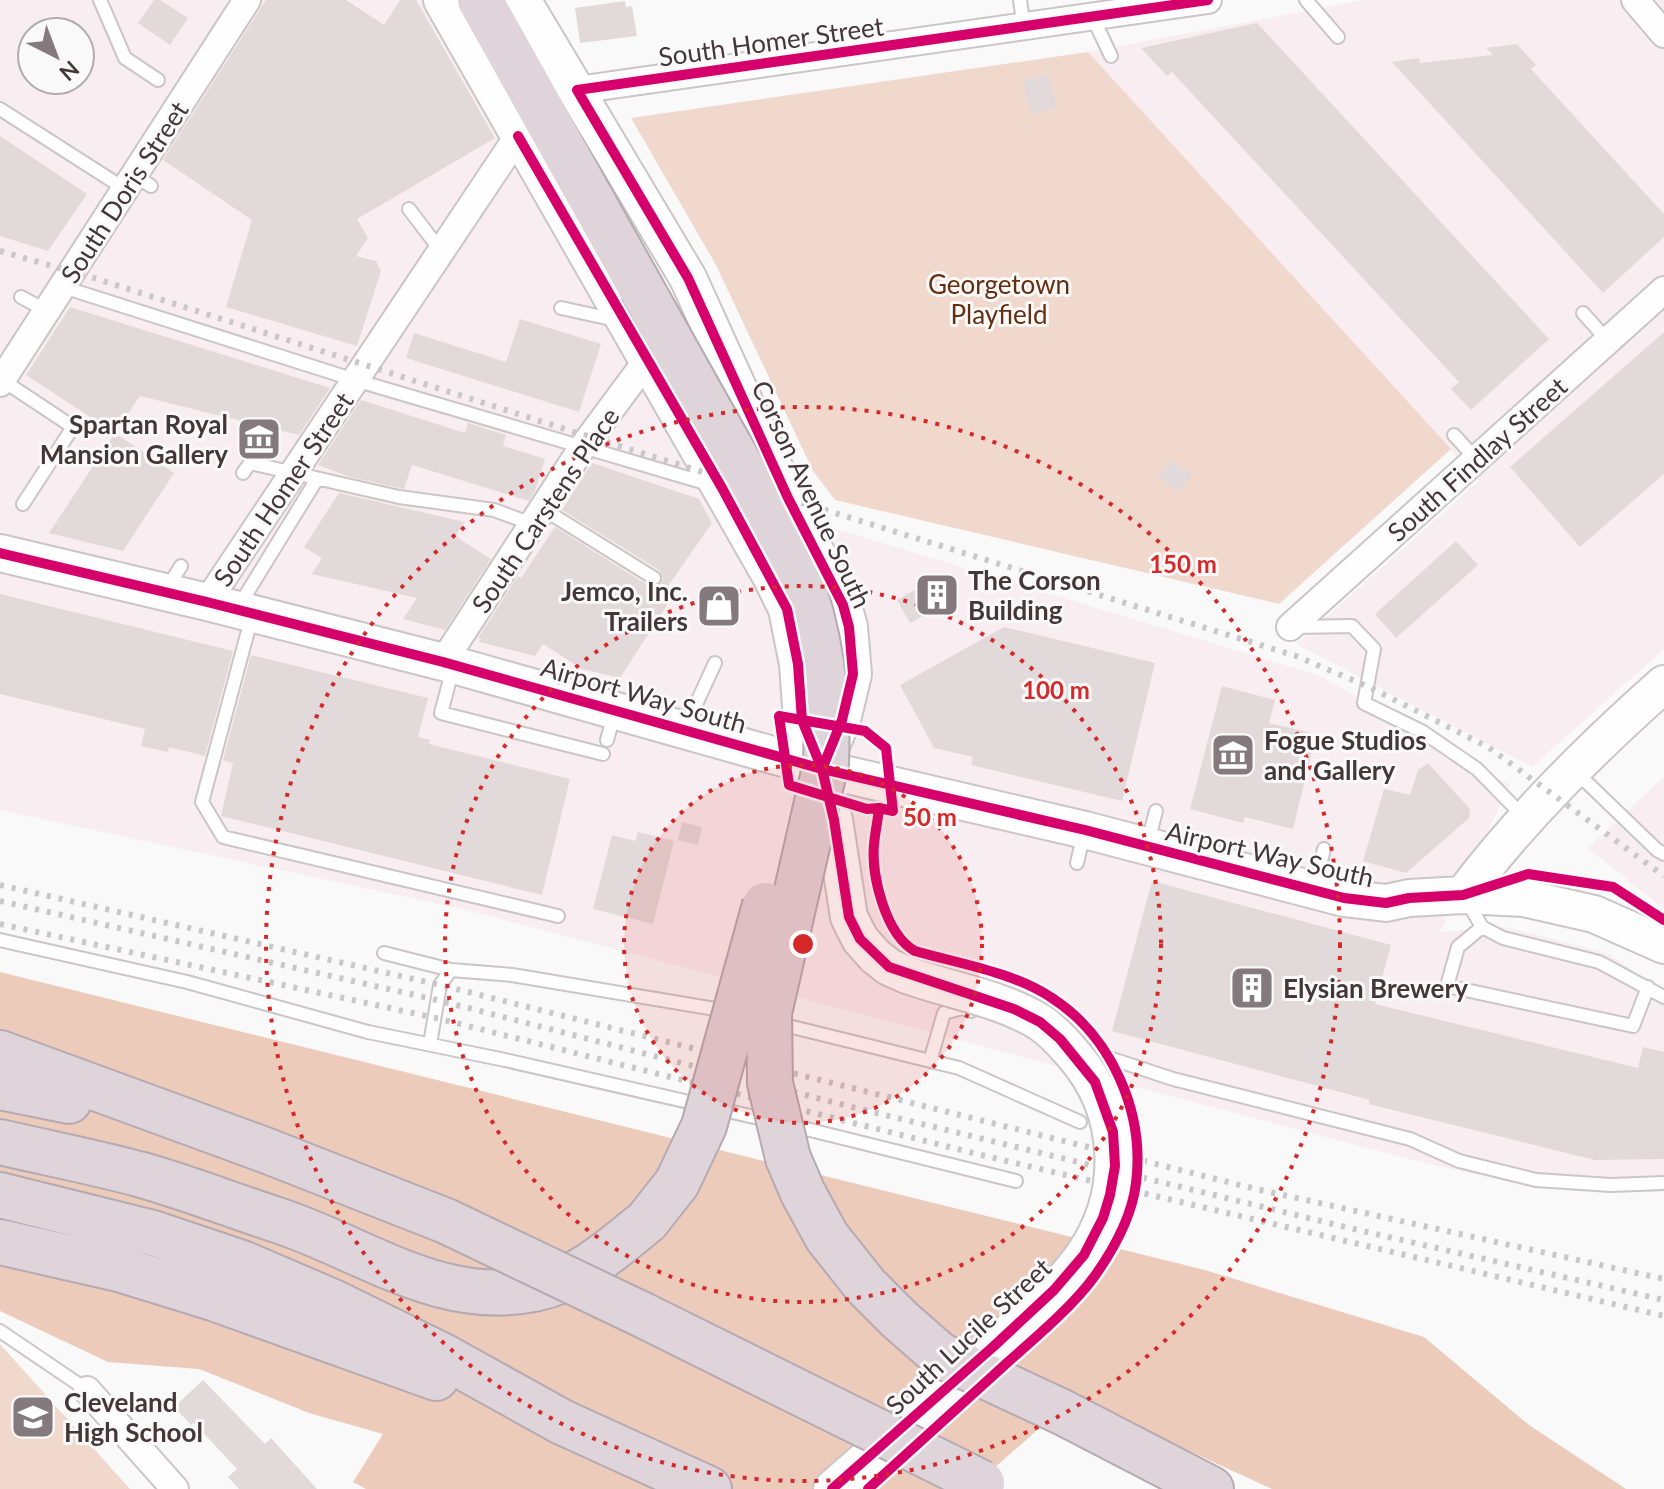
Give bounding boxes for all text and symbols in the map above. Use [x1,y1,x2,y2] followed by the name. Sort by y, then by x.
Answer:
[656,9,886,73] street label: South Homer Street
[16,16,96,96] north arrow
[54,56,85,87] text: N
[53,95,195,289] street label: South Doris Street
[928,268,1070,330] park label: Georgetown Playfield
[1381,370,1574,548] street label: South Findlay Street
[745,375,879,613] street label: Corson Avenue South
[206,385,360,592] street label: South Homer Street
[464,401,626,619] street label: South Carstens Place
[40,408,228,470] place label: Spartan Royal Mansion Gallery
[235,415,283,463] museum icon: Spartan Royal Mansion Gallery
[1149,549,1217,578] text: 150 m
[968,564,1101,626] place label: The Corson Building
[913,571,961,619] building icon: The Corson Building
[561,575,688,637] place label: Jemco, Inc. Trailers
[695,582,743,630] shop icon: Jemco, Inc. Trailers
[538,650,750,740] street label: Airport Way South
[1022,675,1090,704] text: 100 m
[1264,724,1427,786] place label: Fogue Studios and Gallery
[1209,731,1257,779] museum icon: Fogue Studios and Gallery
[903,802,957,831] text: 50 m
[1163,815,1377,893] street label: Airport Way South
[789,930,817,958] centre of rings
[1228,964,1276,1012] building icon: Elysian Brewery
[1283,972,1468,1004] place label: Elysian Brewery
[879,1251,1058,1421] street label: South Lucile Street
[64,1386,203,1448] place label: Cleveland High School
[9,1393,57,1441] school or university icon: Cleveland High School

